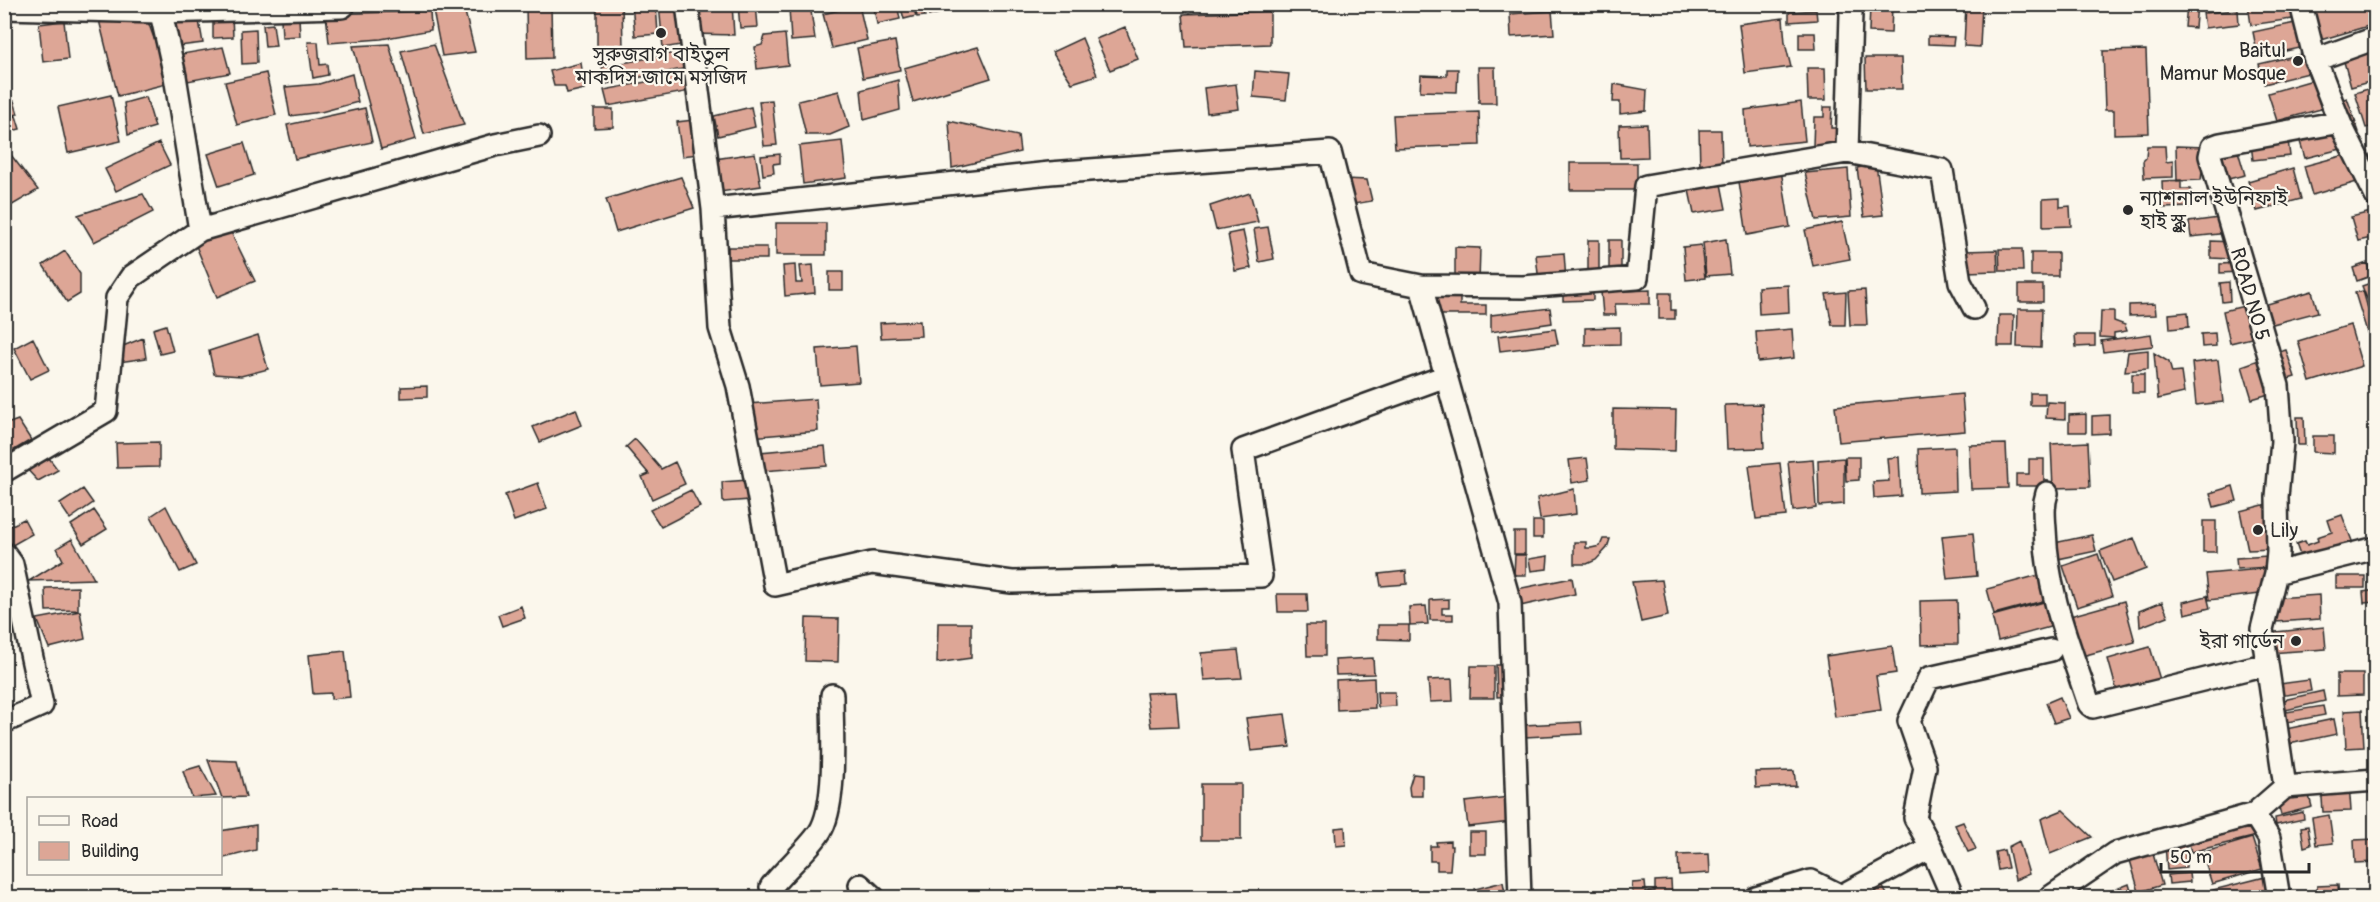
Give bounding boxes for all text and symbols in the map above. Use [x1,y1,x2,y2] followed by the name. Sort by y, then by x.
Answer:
[654,26,668,40] marker: সুরুজবাগ বাইতুল মাকদিস জামে মসজিদ
[2160,38,2286,86] place label: Baitul Mamur Mosque
[574,42,748,90] place label: সুরুজবাগ বাইতুল মাকদিস জামে মসজিদ
[2291,54,2305,68] marker: Baitul Mamur Mosque
[2139,186,2288,234] place label: ন্যাশনাল ইউনিফাই হাই স্কুল
[2121,203,2135,217] marker: ন্যাশনাল ইউনিফাই হাই স্কুল
[2225,245,2275,343] street label: ROAD NO 5
[2270,518,2299,543] place label: Lily
[2251,523,2265,537] marker: Lily
[2199,628,2285,654] place label: ইরা গার্ডেন
[2289,634,2303,648] marker: ইরা গার্ডেন
[27,797,222,875] legend
[81,810,118,833] text: Road
[2161,836,2310,874] scale bar
[81,840,139,863] text: Building
[2170,846,2212,869] text: 50 m

